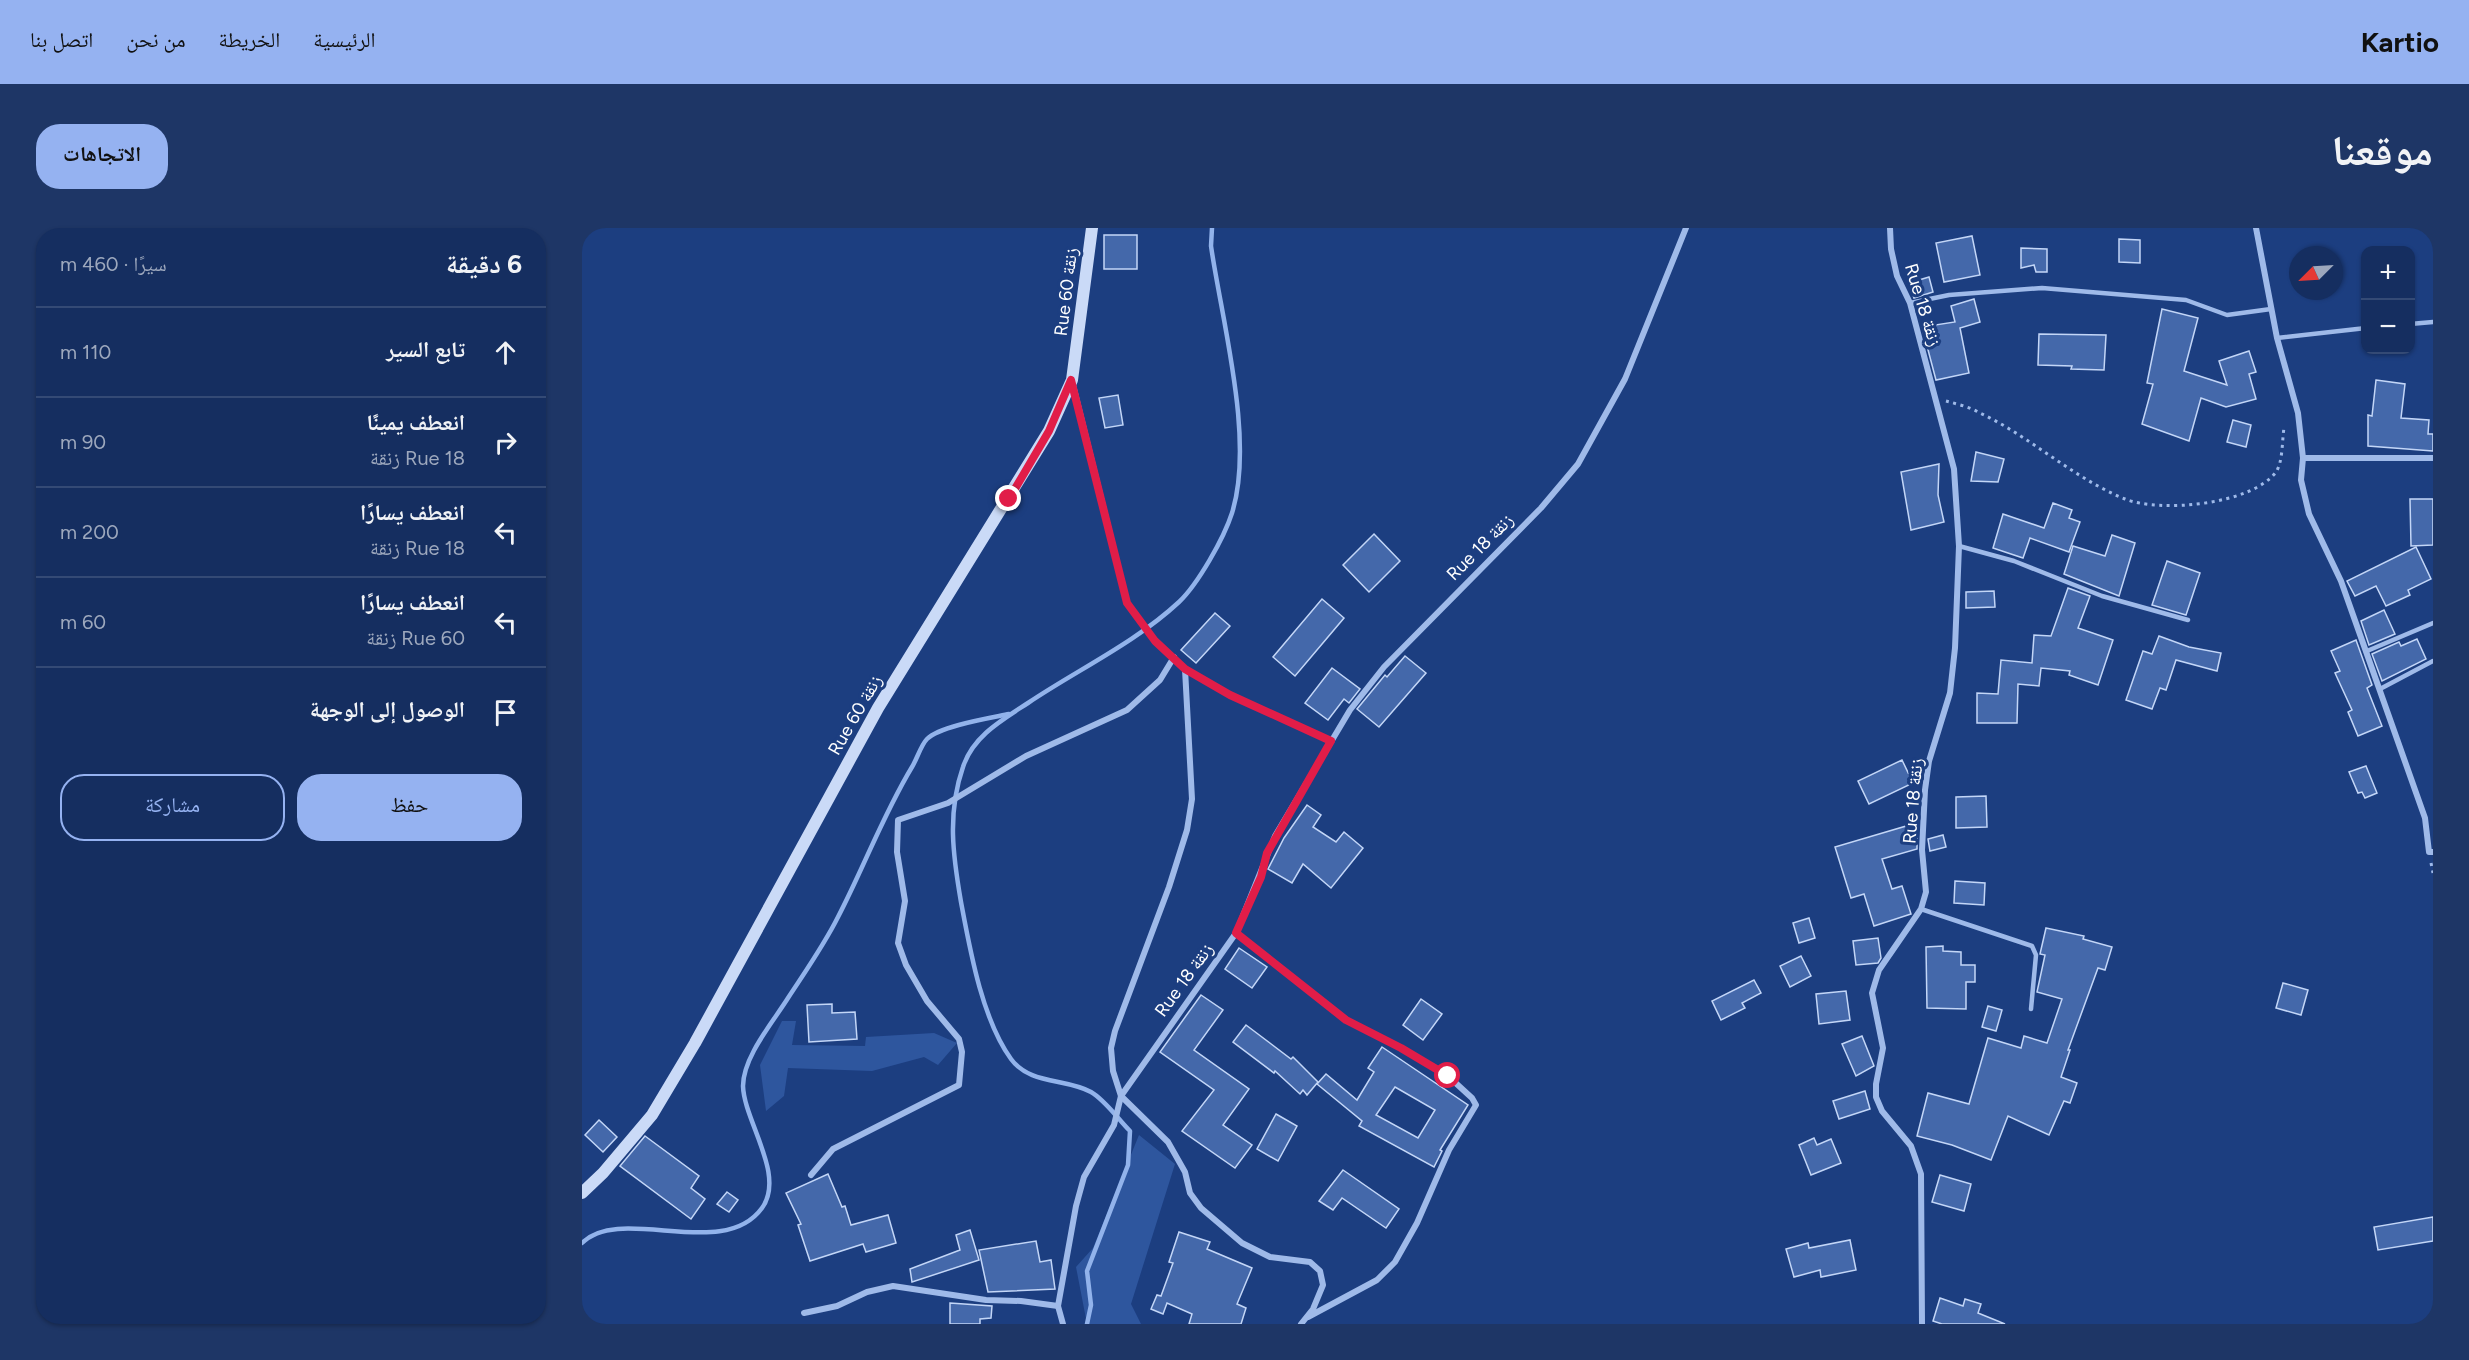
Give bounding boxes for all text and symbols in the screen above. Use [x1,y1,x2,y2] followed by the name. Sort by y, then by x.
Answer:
[2361,25,2439,59] text: Kartio
[30,27,93,52] text: اتصل بنا
[126,27,185,52] text: من نحن
[218,27,280,52] text: الخريطة
[313,27,376,52] text: الرئيسية
[36,124,168,189] button: الاتجاهات
[2332,125,2433,176] text: موقعنا
[2289,246,2343,300] north arrow
[2361,246,2415,354] map controls
[2361,246,2415,300] button: +
[1050,247,1082,337] street label: Rue 60 زنقة
[446,248,522,280] text: 6 دقيقة
[60,252,167,276] text: سيرًا · 460 m
[1900,261,1946,349] street label: Rue 18 زنقة
[2361,300,2415,354] button: −
[386,336,465,363] text: تابع السير
[489,336,522,369] icon: ahead
[60,340,111,364] text: 110 m
[366,409,465,436] text: انعطف يمينًا
[489,426,522,459] icon: right
[60,430,106,454] text: 90 m
[370,446,465,470] text: Rue 18 زنقة
[995,485,1021,511] route end
[360,499,465,526] text: انعطف يسارًا
[1442,509,1518,585] street label: Rue 18 زنقة
[489,516,522,549] icon: left
[60,520,119,544] text: 200 m
[370,536,465,560] text: Rue 18 زنقة
[360,589,465,616] text: انعطف يسارًا
[489,606,522,639] icon: left
[60,610,106,634] text: 60 m
[366,626,465,650] text: Rue 60 زنقة
[823,671,887,759] street label: Rue 60 زنقة
[310,696,465,723] text: الوصول إلى الوجهة
[489,696,522,729] icon: arrive
[1898,757,1928,845] street label: Rue 18 زنقة
[60,774,285,841] button: مشاركة
[297,774,522,841] button: حفظ
[1150,939,1218,1021] street label: Rue 18 زنقة
[1434,1062,1460,1088] route start

